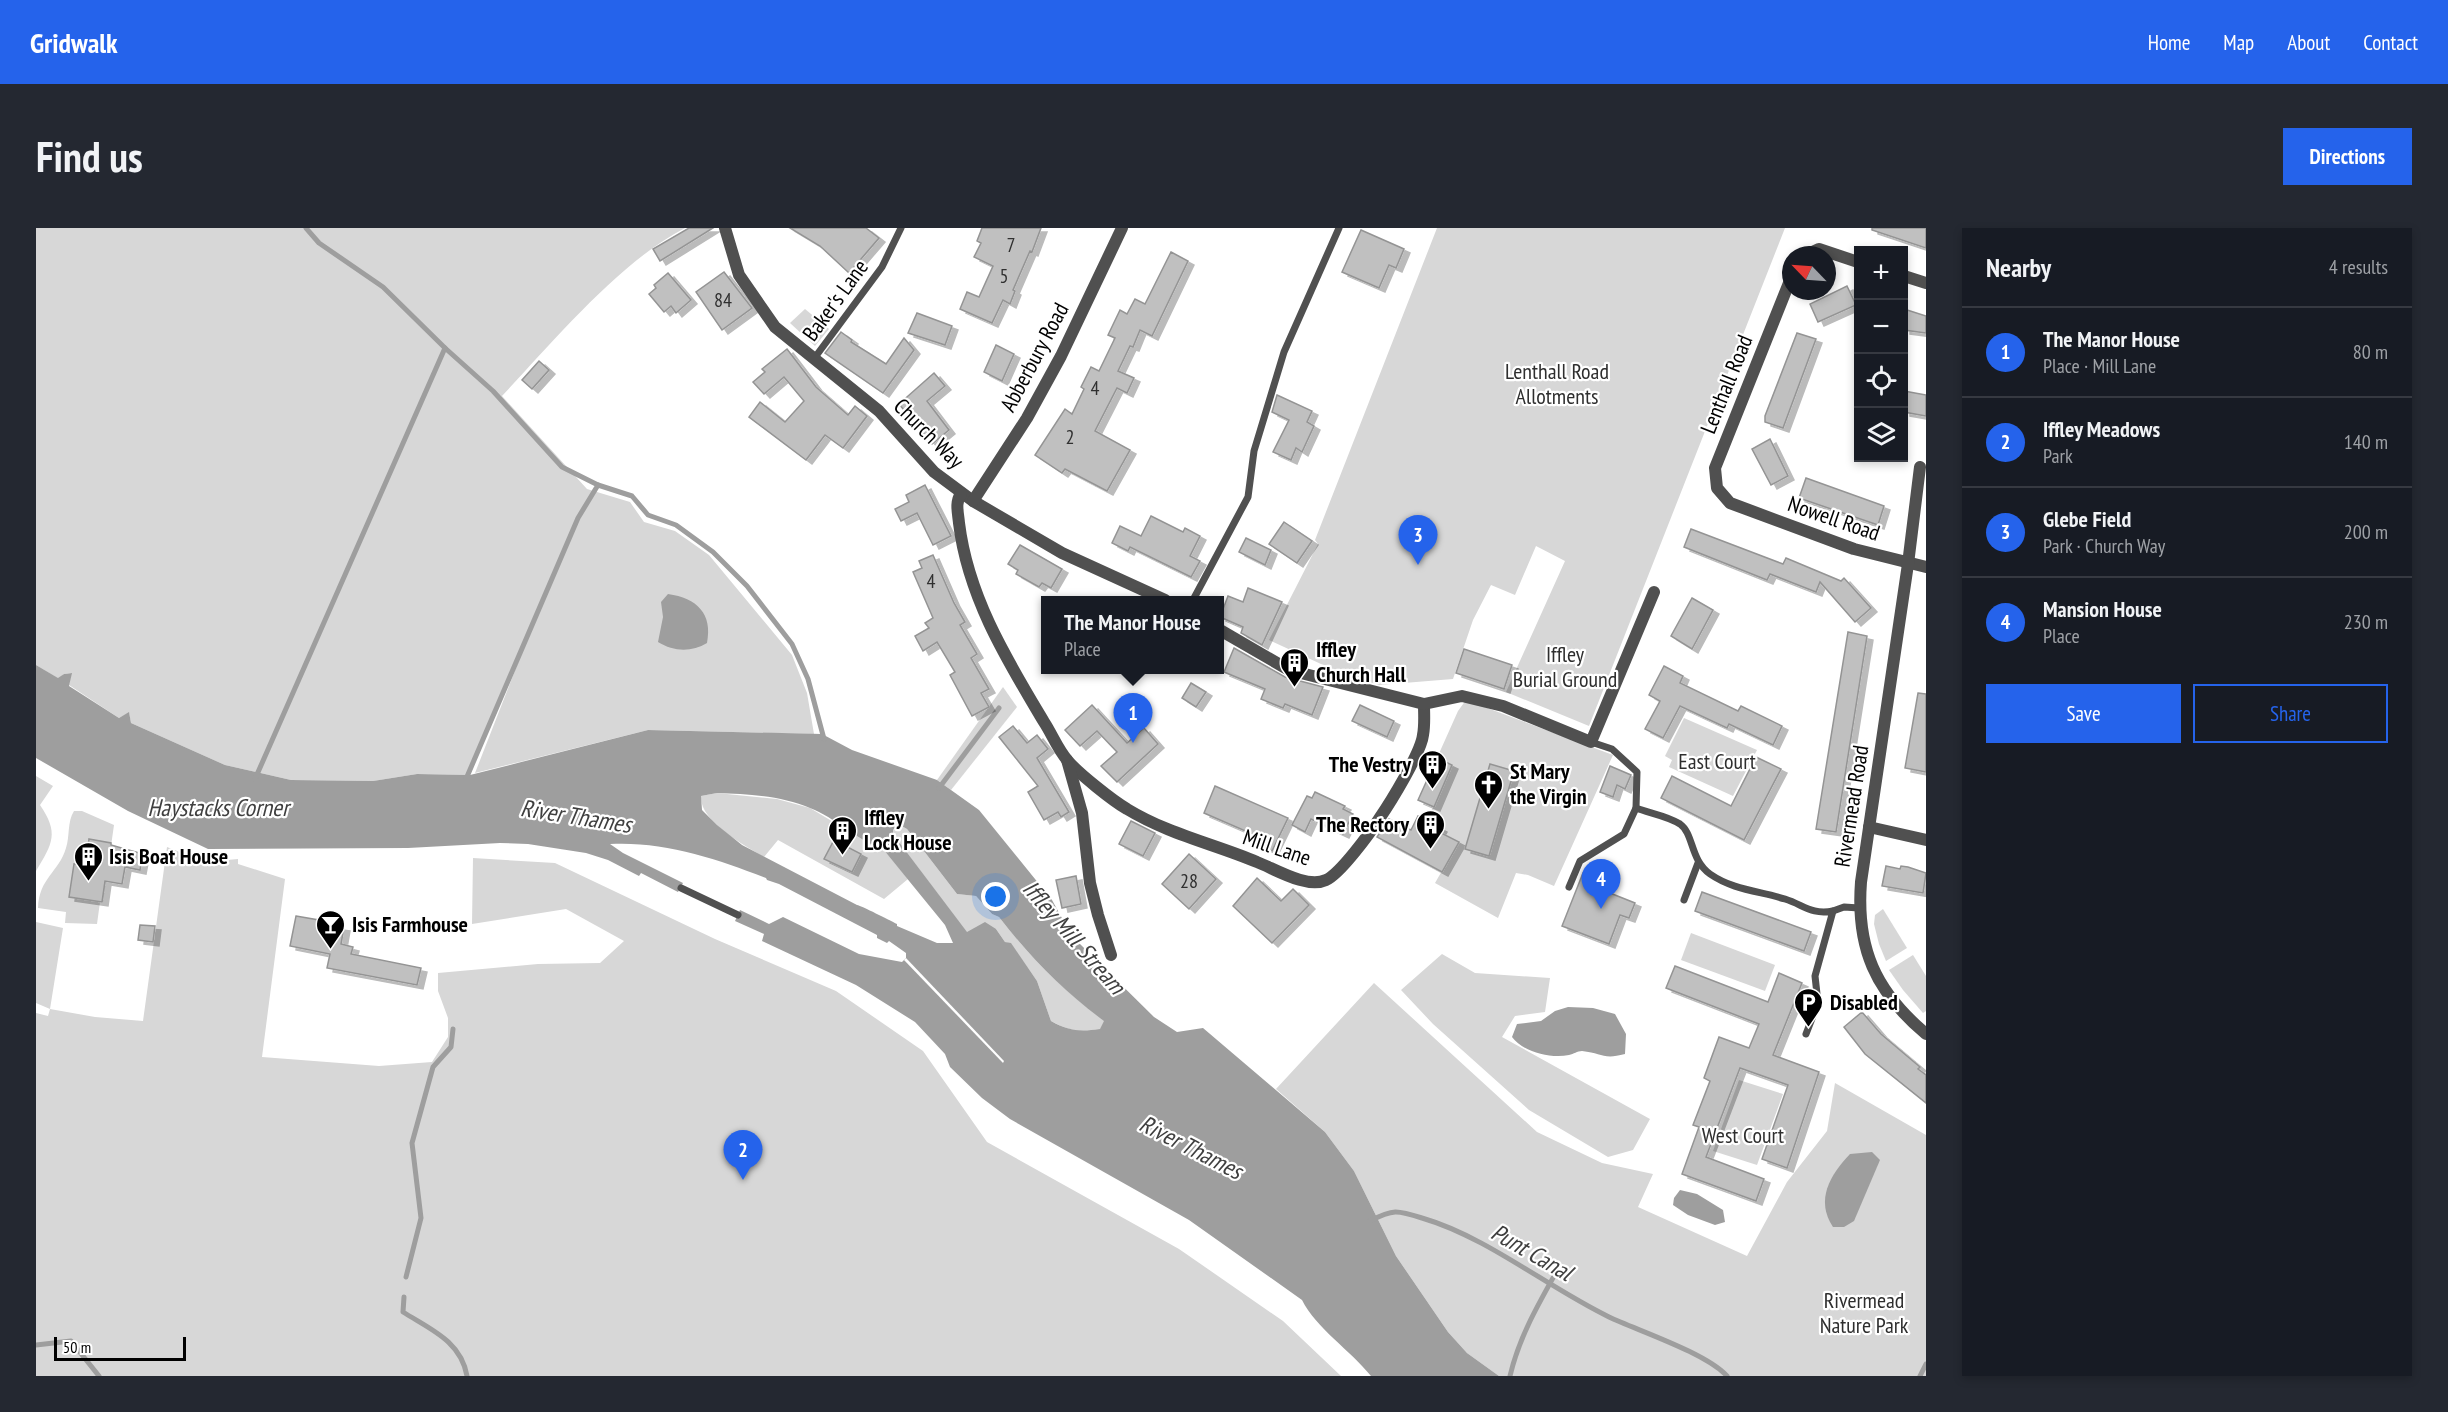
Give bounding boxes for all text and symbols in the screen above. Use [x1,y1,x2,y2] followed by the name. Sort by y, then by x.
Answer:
[30,24,118,61] text: Gridwalk
[2148,29,2190,56] text: Home
[2223,29,2254,56] text: Map
[2287,29,2330,56] text: About
[2363,29,2418,56] text: Contact
[2283,128,2412,185] button: Directions
[36,129,143,184] text: Find us
[1007,232,1016,258] house number: 7
[1782,246,1836,300] north arrow
[1854,246,1908,462] map controls
[1854,246,1908,300] button: +
[1986,251,2051,284] text: Nearby
[796,254,874,346] street label: Baker's Lane
[2329,254,2388,280] text: 4 results
[1000,263,1009,289] house number: 5
[714,287,732,313] house number: 84
[994,298,1074,416] street label: Abberbury Road
[1854,300,1908,354] button: −
[2043,325,2180,353] text: The Manor House
[1694,331,1758,437] street label: Lenthall Road
[2001,339,2010,365] text: 1
[2353,339,2388,365] text: 80 m
[2043,353,2156,379] text: Place · Mill Lane
[1854,354,1908,408] button: locate
[1505,357,1609,410] park label: Lenthall Road Allotments
[1091,375,1100,401] house number: 4
[888,392,971,475] street label: Church Way
[1854,408,1908,462] button: layers
[2043,415,2160,443] text: Iffley Meadows
[1066,424,1075,450] house number: 2
[2001,429,2010,455] text: 2
[2344,429,2388,455] text: 140 m
[2043,443,2073,469] text: Park
[1784,489,1884,547] street label: Nowell Road
[2043,505,2131,533] text: Glebe Field
[1398,516,1438,565] pin: 3
[2001,519,2010,545] text: 3
[2344,519,2388,545] text: 200 m
[2043,533,2165,559] text: Park · Church Way
[927,568,936,594] house number: 4
[2043,595,2162,623] text: Mansion House
[1041,596,1224,674] popup
[1064,608,1201,636] text: The Manor House
[2001,609,2010,635] text: 4
[2344,609,2388,635] text: 230 m
[2043,623,2080,649] text: Place
[1316,635,1406,688] place label: Iffley Church Hall
[1064,636,1101,662] text: Place
[1513,640,1617,693] park label: Iffley Burial Ground
[1279,646,1311,688] building icon: Iffley Church Hall
[1986,684,2181,743] button: Save
[2193,684,2388,743] button: Share
[1114,694,1152,743] pin: 1
[1828,743,1874,869] street label: Rivermead Road
[1678,747,1756,775] park label: East Court
[1416,748,1448,790] building icon: The Vestry
[1329,750,1412,778] place label: The Vestry
[1510,757,1587,810] place label: St Mary the Virgin
[1473,768,1505,810] church icon: St Mary the Virgin
[147,792,292,823] water label: Haystacks Corner
[518,792,636,840] water label: River Thames
[864,803,952,856] place label: Iffley Lock House
[1414,808,1446,850] building icon: The Rectory
[1316,810,1410,838] place label: The Rectory
[827,814,859,856] building icon: Iffley Lock House
[1239,822,1315,872] street label: Mill Lane
[72,840,104,882] building icon: Isis Boat House
[109,842,228,870] place label: Isis Boat House
[1582,860,1620,909] pin: 4
[1180,868,1198,894] house number: 28
[1016,874,1133,1002] water label: Iffley Mill Stream
[981,882,1010,911] your location
[315,908,347,950] bar icon: Isis Farmhouse
[352,910,468,938] place label: Isis Farmhouse
[1793,986,1825,1028] parking icon: Disabled
[1830,988,1898,1016] place label: Disabled
[1134,1108,1250,1187] water label: River Thames
[1702,1121,1784,1149] park label: West Court
[724,1130,762,1180] pin: 2
[1486,1216,1580,1289] water label: Punt Canal
[1820,1286,1909,1339] park label: Rivermead Nature Park
[54,1334,186,1362] scale bar
[63,1337,91,1357] text: 50 m

